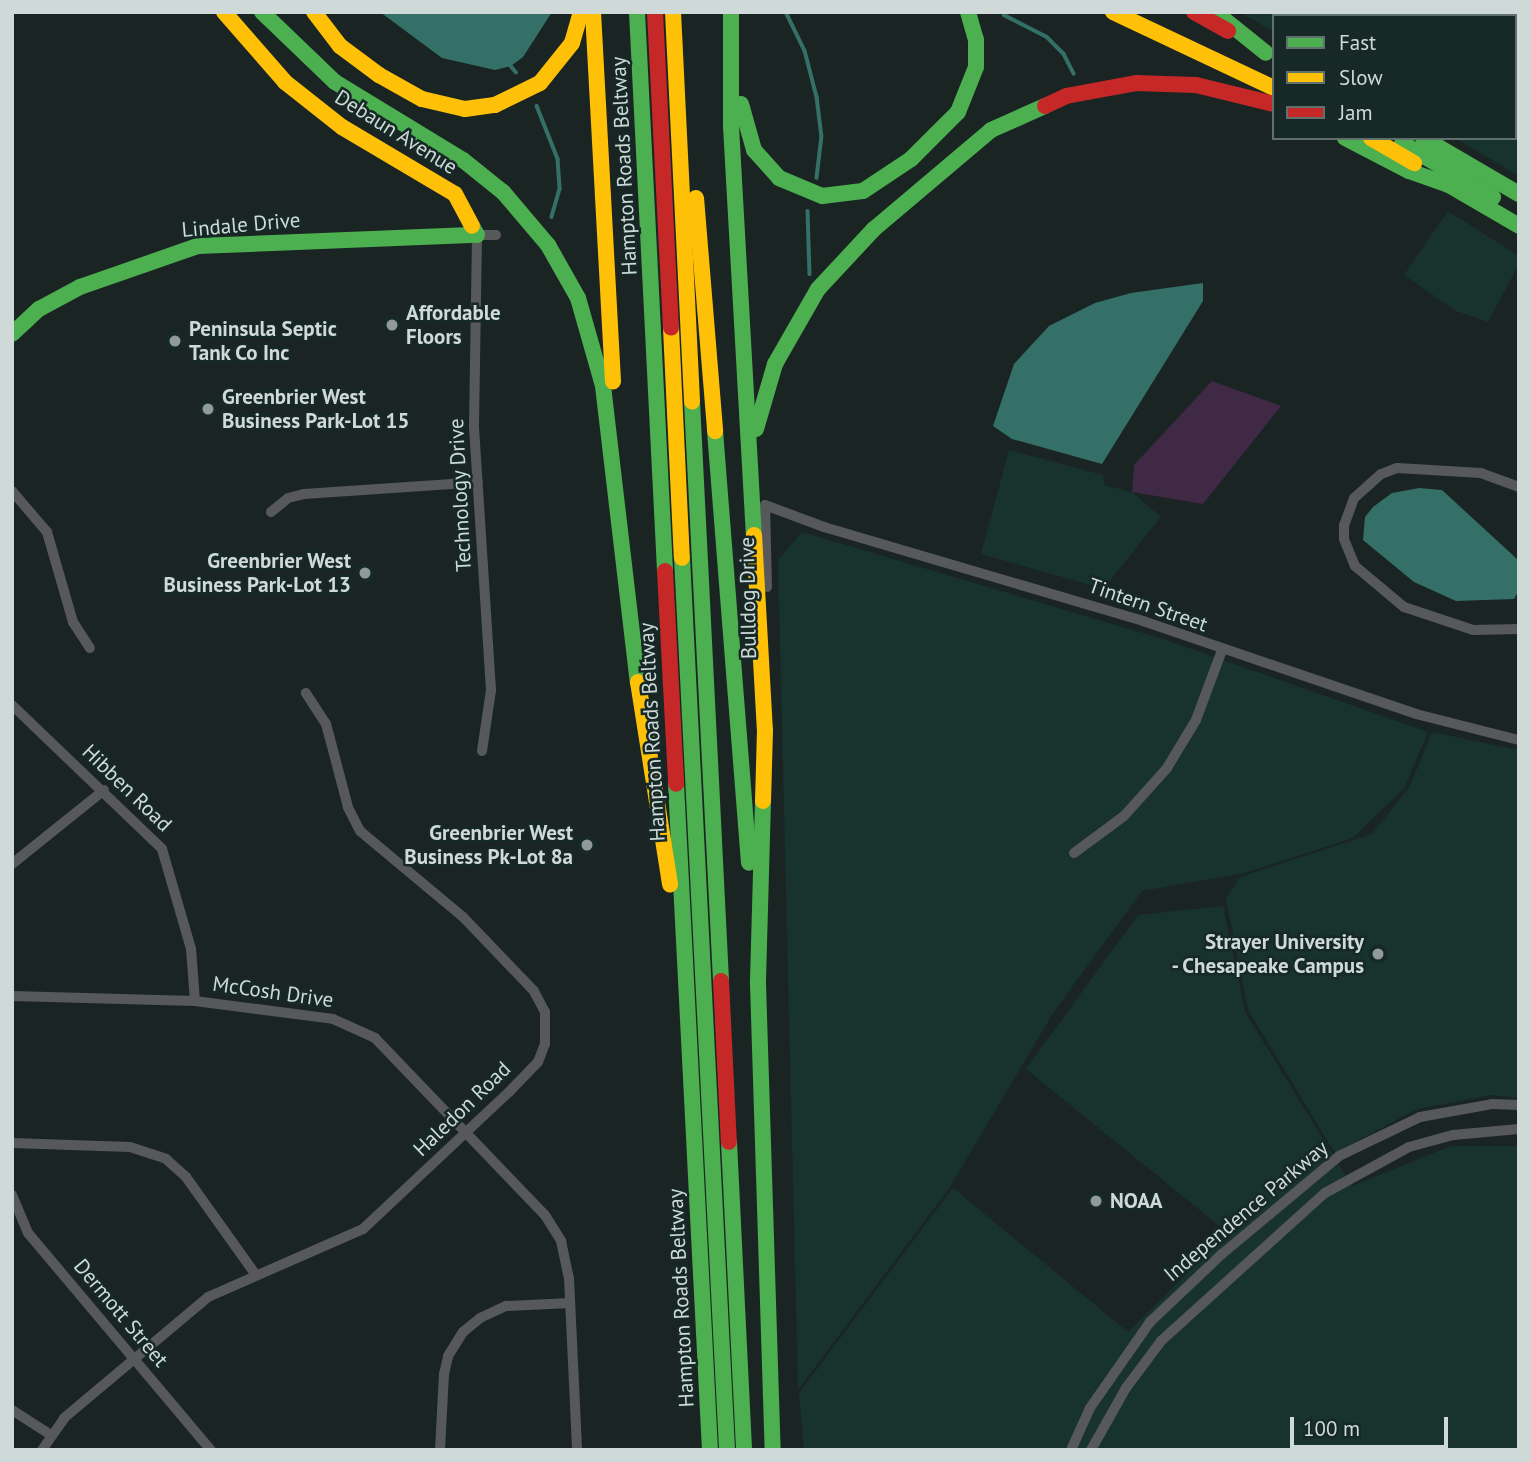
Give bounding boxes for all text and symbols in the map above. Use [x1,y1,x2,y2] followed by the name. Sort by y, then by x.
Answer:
[1272,14,1517,140] legend
[1339,29,1376,56] text: Fast
[606,56,642,276] street label: Hampton Roads Beltway
[1339,64,1383,91] text: Slow
[330,84,462,180] street label: Debaun Avenue
[1339,99,1373,126] text: Jam
[181,207,301,243] street label: Lindale Drive
[406,300,501,350] place label: Affordable Floors
[189,316,337,366] place label: Peninsula Septic Tank Co Inc
[384,317,400,333] marker: Affordable Floors
[167,333,183,349] marker: Peninsula Septic Tank Co Inc
[222,384,409,434] place label: Greenbrier West Business Park-Lot 15
[200,401,216,417] marker: Greenbrier West Business Park-Lot 15
[443,417,477,573] street label: Technology Drive
[734,537,762,659] street label: Bulldog Drive
[164,548,351,598] place label: Greenbrier West Business Park-Lot 13
[357,565,373,581] marker: Greenbrier West Business Park-Lot 13
[1085,573,1211,637] street label: Tintern Street
[634,622,670,842] street label: Hampton Roads Beltway
[77,739,177,837] street label: Hibben Road
[404,820,573,870] place label: Greenbrier West Business Pk-Lot 8a
[579,837,595,853] marker: Greenbrier West Business Pk-Lot 8a
[1169,929,1364,979] place label: Strayer University - Chesapeake Campus
[1370,946,1386,962] marker: Strayer University - Chesapeake Campus
[211,971,335,1013] street label: McCosh Drive
[408,1056,516,1162] street label: Haledon Road
[1159,1135,1333,1287] street label: Independence Parkway
[663,1188,699,1408] street label: Hampton Roads Beltway
[1110,1188,1162,1214] place label: NOAA
[1088,1193,1104,1209] marker: NOAA
[68,1254,174,1372] street label: Dermott Street
[1293,1402,1450,1446] scale bar
[1303,1415,1360,1442] text: 100 m

